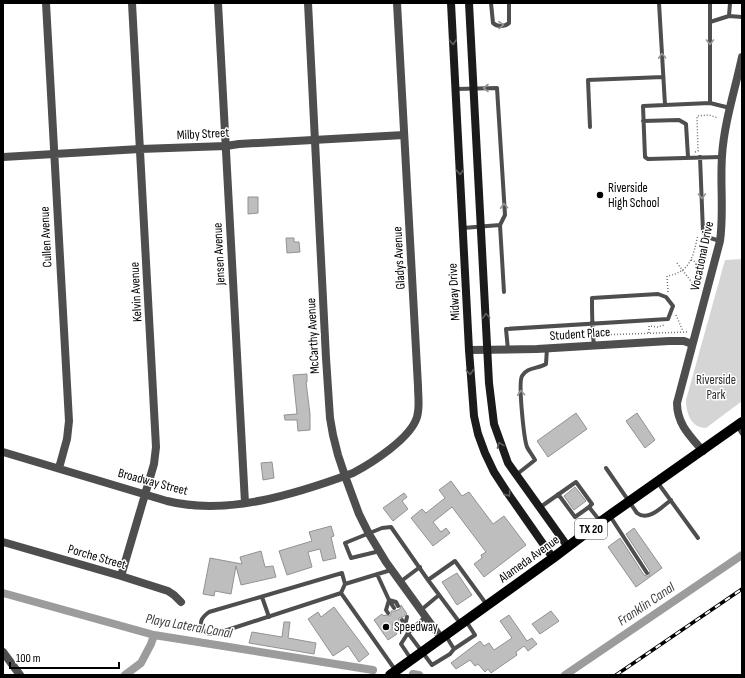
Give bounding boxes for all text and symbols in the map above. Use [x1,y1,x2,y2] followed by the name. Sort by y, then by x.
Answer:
[498,20,504,29] one-way arrow
[449,39,458,45] one-way arrow
[706,39,714,45] one-way arrow
[657,53,666,59] one-way arrow
[483,84,489,92] one-way arrow
[176,125,230,143] street label: Milby Street
[455,169,464,175] one-way arrow
[608,180,659,211] place label: Riverside High School
[595,190,605,200] marker: Riverside High School
[697,193,706,199] one-way arrow
[500,203,509,209] one-way arrow
[36,206,56,268] street label: Cullen Avenue
[687,220,717,292] street label: Vocational Drive
[209,222,229,287] street label: Jensen Avenue
[389,226,409,290] street label: Gladys Avenue
[126,262,146,322] street label: Kelvin Avenue
[445,263,463,321] street label: Midway Drive
[303,298,323,374] street label: McCarthy Avenue
[482,313,490,319] one-way arrow
[549,324,611,344] street label: Student Place
[466,368,475,375] one-way arrow
[696,372,736,403] park label: Riverside Park
[516,390,525,396] one-way arrow
[496,441,505,448] one-way arrow
[116,465,190,499] street label: Broadway Street
[503,489,510,496] one-way arrow
[575,519,607,539] road number: TX 20
[495,532,562,587] street label: Alameda Avenue
[66,541,128,573] street label: Porche Street
[614,578,678,629] water label: Franklin Canal
[144,610,234,642] water label: Playa Lateral Canal
[394,619,438,635] place label: Speedway
[381,622,391,632] marker: Speedway
[10,644,119,670] scale bar
[16,651,41,666] text: 100 m

